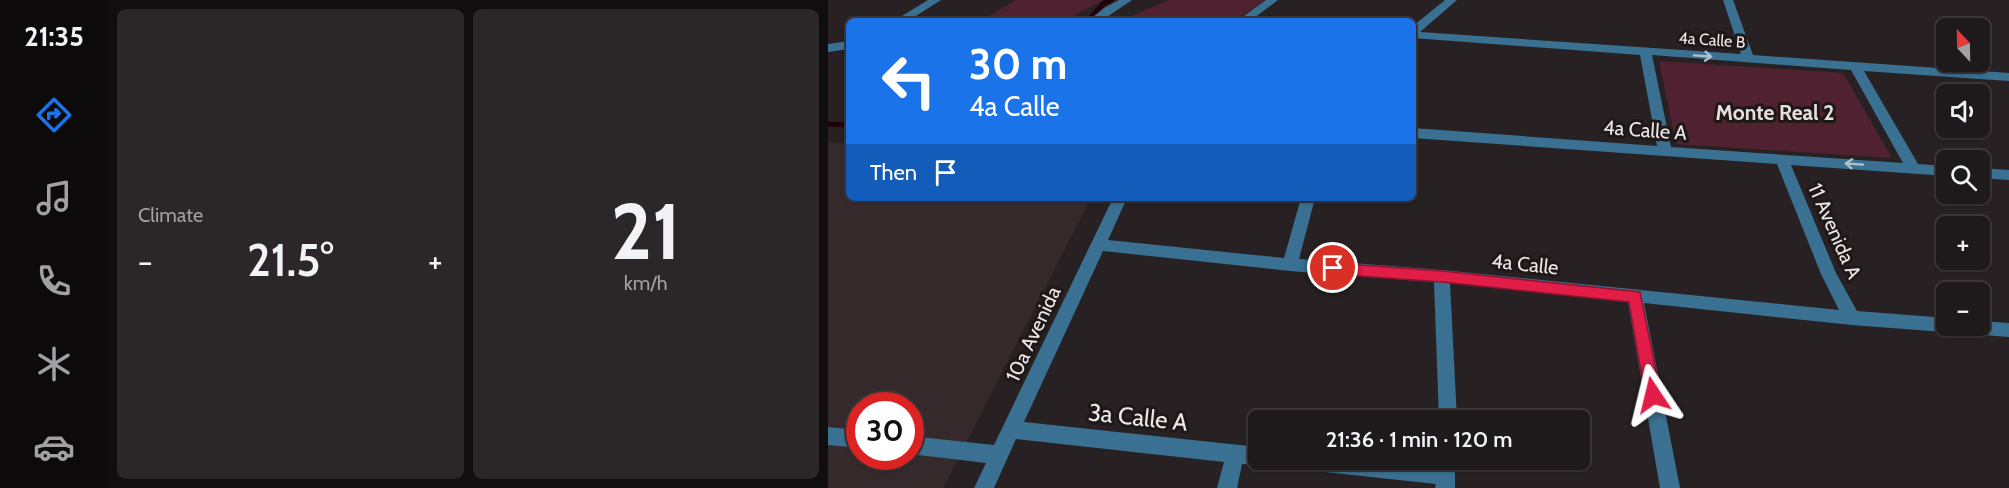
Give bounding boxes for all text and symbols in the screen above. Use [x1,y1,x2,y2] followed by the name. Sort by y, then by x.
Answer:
[1936,18,1990,72] north arrow
[1936,18,1990,336] map controls
[24,20,84,53] text: 21:35
[1678,28,1746,52] street label: 4a Calle B
[969,38,1067,90] text: 30 m
[870,42,948,120] icon: left
[1693,51,1713,62] one-way arrow
[1936,84,1990,138] button: sound
[969,90,1060,123] text: 4a Calle
[33,94,75,136] icon: directions
[1716,100,1834,125] district label: Monte Real 2
[1602,115,1688,145] street label: 4a Calle A
[1936,150,1990,204] button: search
[929,156,962,189] icon: arrive
[870,159,917,186] text: Then
[1845,159,1865,170] one-way arrow
[33,177,75,219] icon: music
[1803,180,1867,283] street label: 11 Avenida A
[611,184,681,279] text: 21
[138,203,203,227] text: Climate
[1936,216,1990,270] button: +
[247,233,334,287] text: 21.5°
[138,241,153,281] text: −
[428,241,443,281] text: +
[1307,242,1358,293] pin
[1490,249,1560,279] street label: 4a Calle
[1316,251,1349,284] icon: arrive
[33,260,75,302] icon: phone
[624,271,668,295] text: km/h
[1001,282,1066,385] street label: 10a Avenida
[1936,282,1990,336] button: −
[33,343,75,385] icon: climate
[1621,363,1685,427] position arrow
[846,392,924,470] speed limit sign: 30
[1087,397,1189,437] street label: 3a Calle A
[33,426,75,468] icon: car
[1326,426,1512,453] text: 21:36 · 1 min · 120 m

